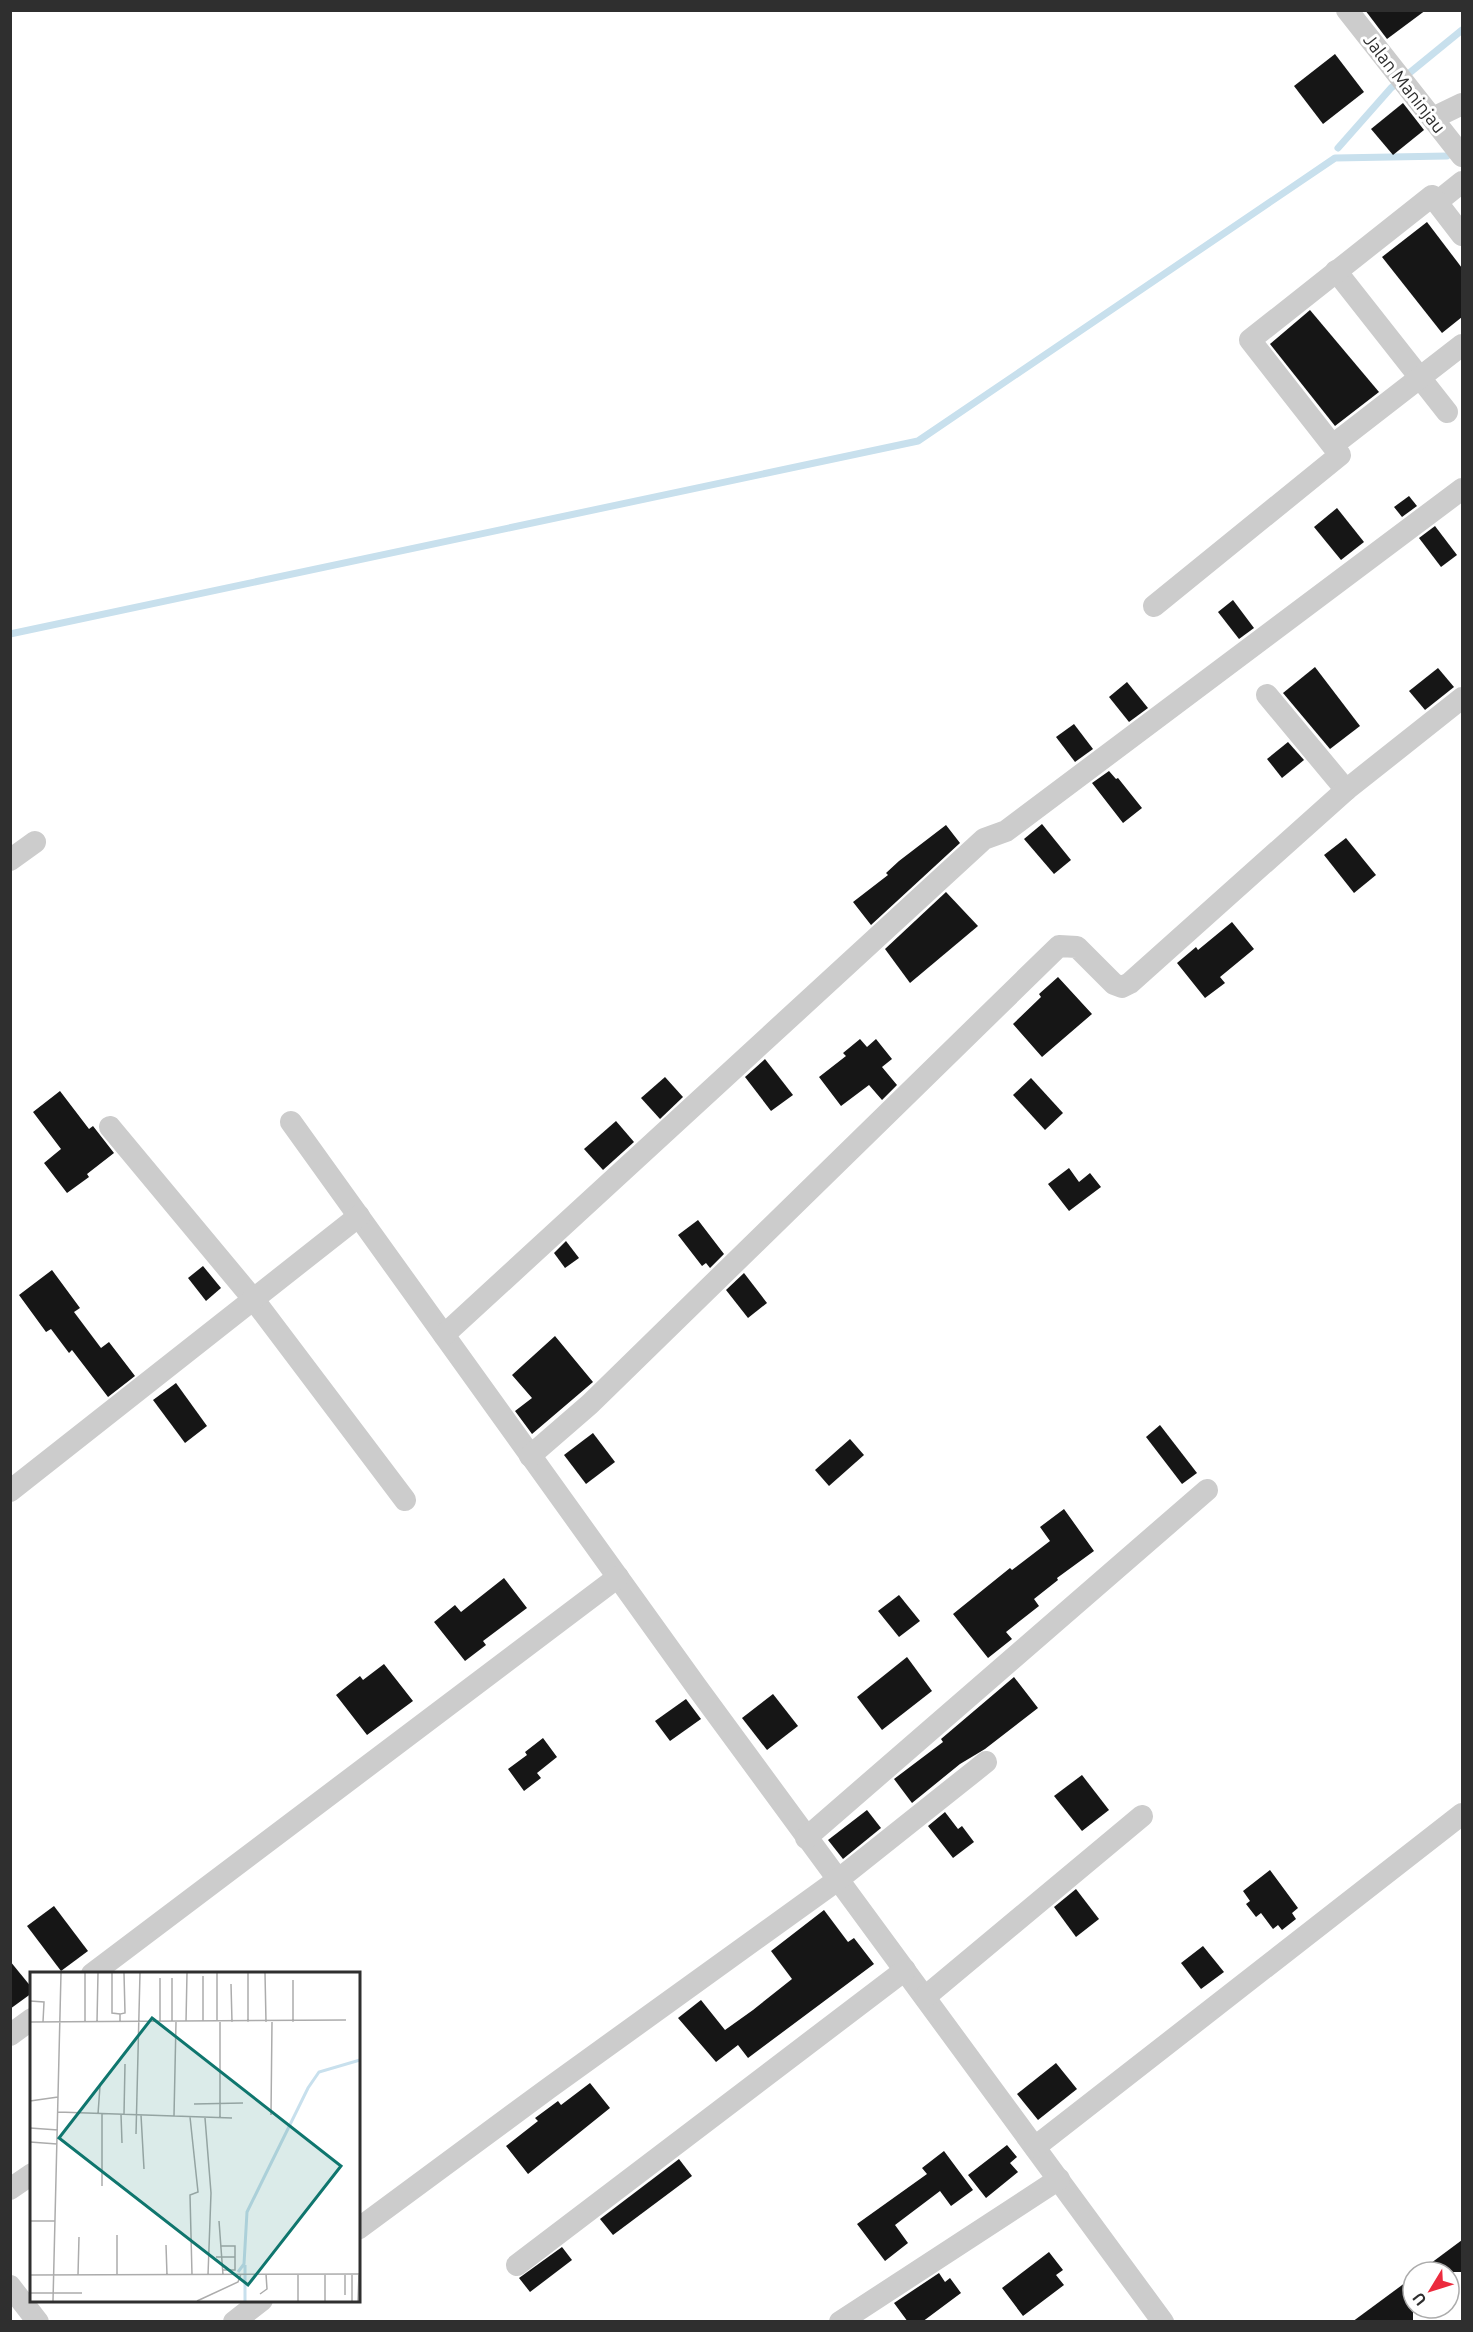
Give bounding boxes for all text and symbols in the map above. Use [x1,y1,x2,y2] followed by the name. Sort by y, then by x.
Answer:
[1360,29,1450,137] street label: Jalan Maninjau
[30,1972,360,2302] inset map
[1401,2260,1461,2320] north arrow
[1409,2289,1430,2309] text: U

